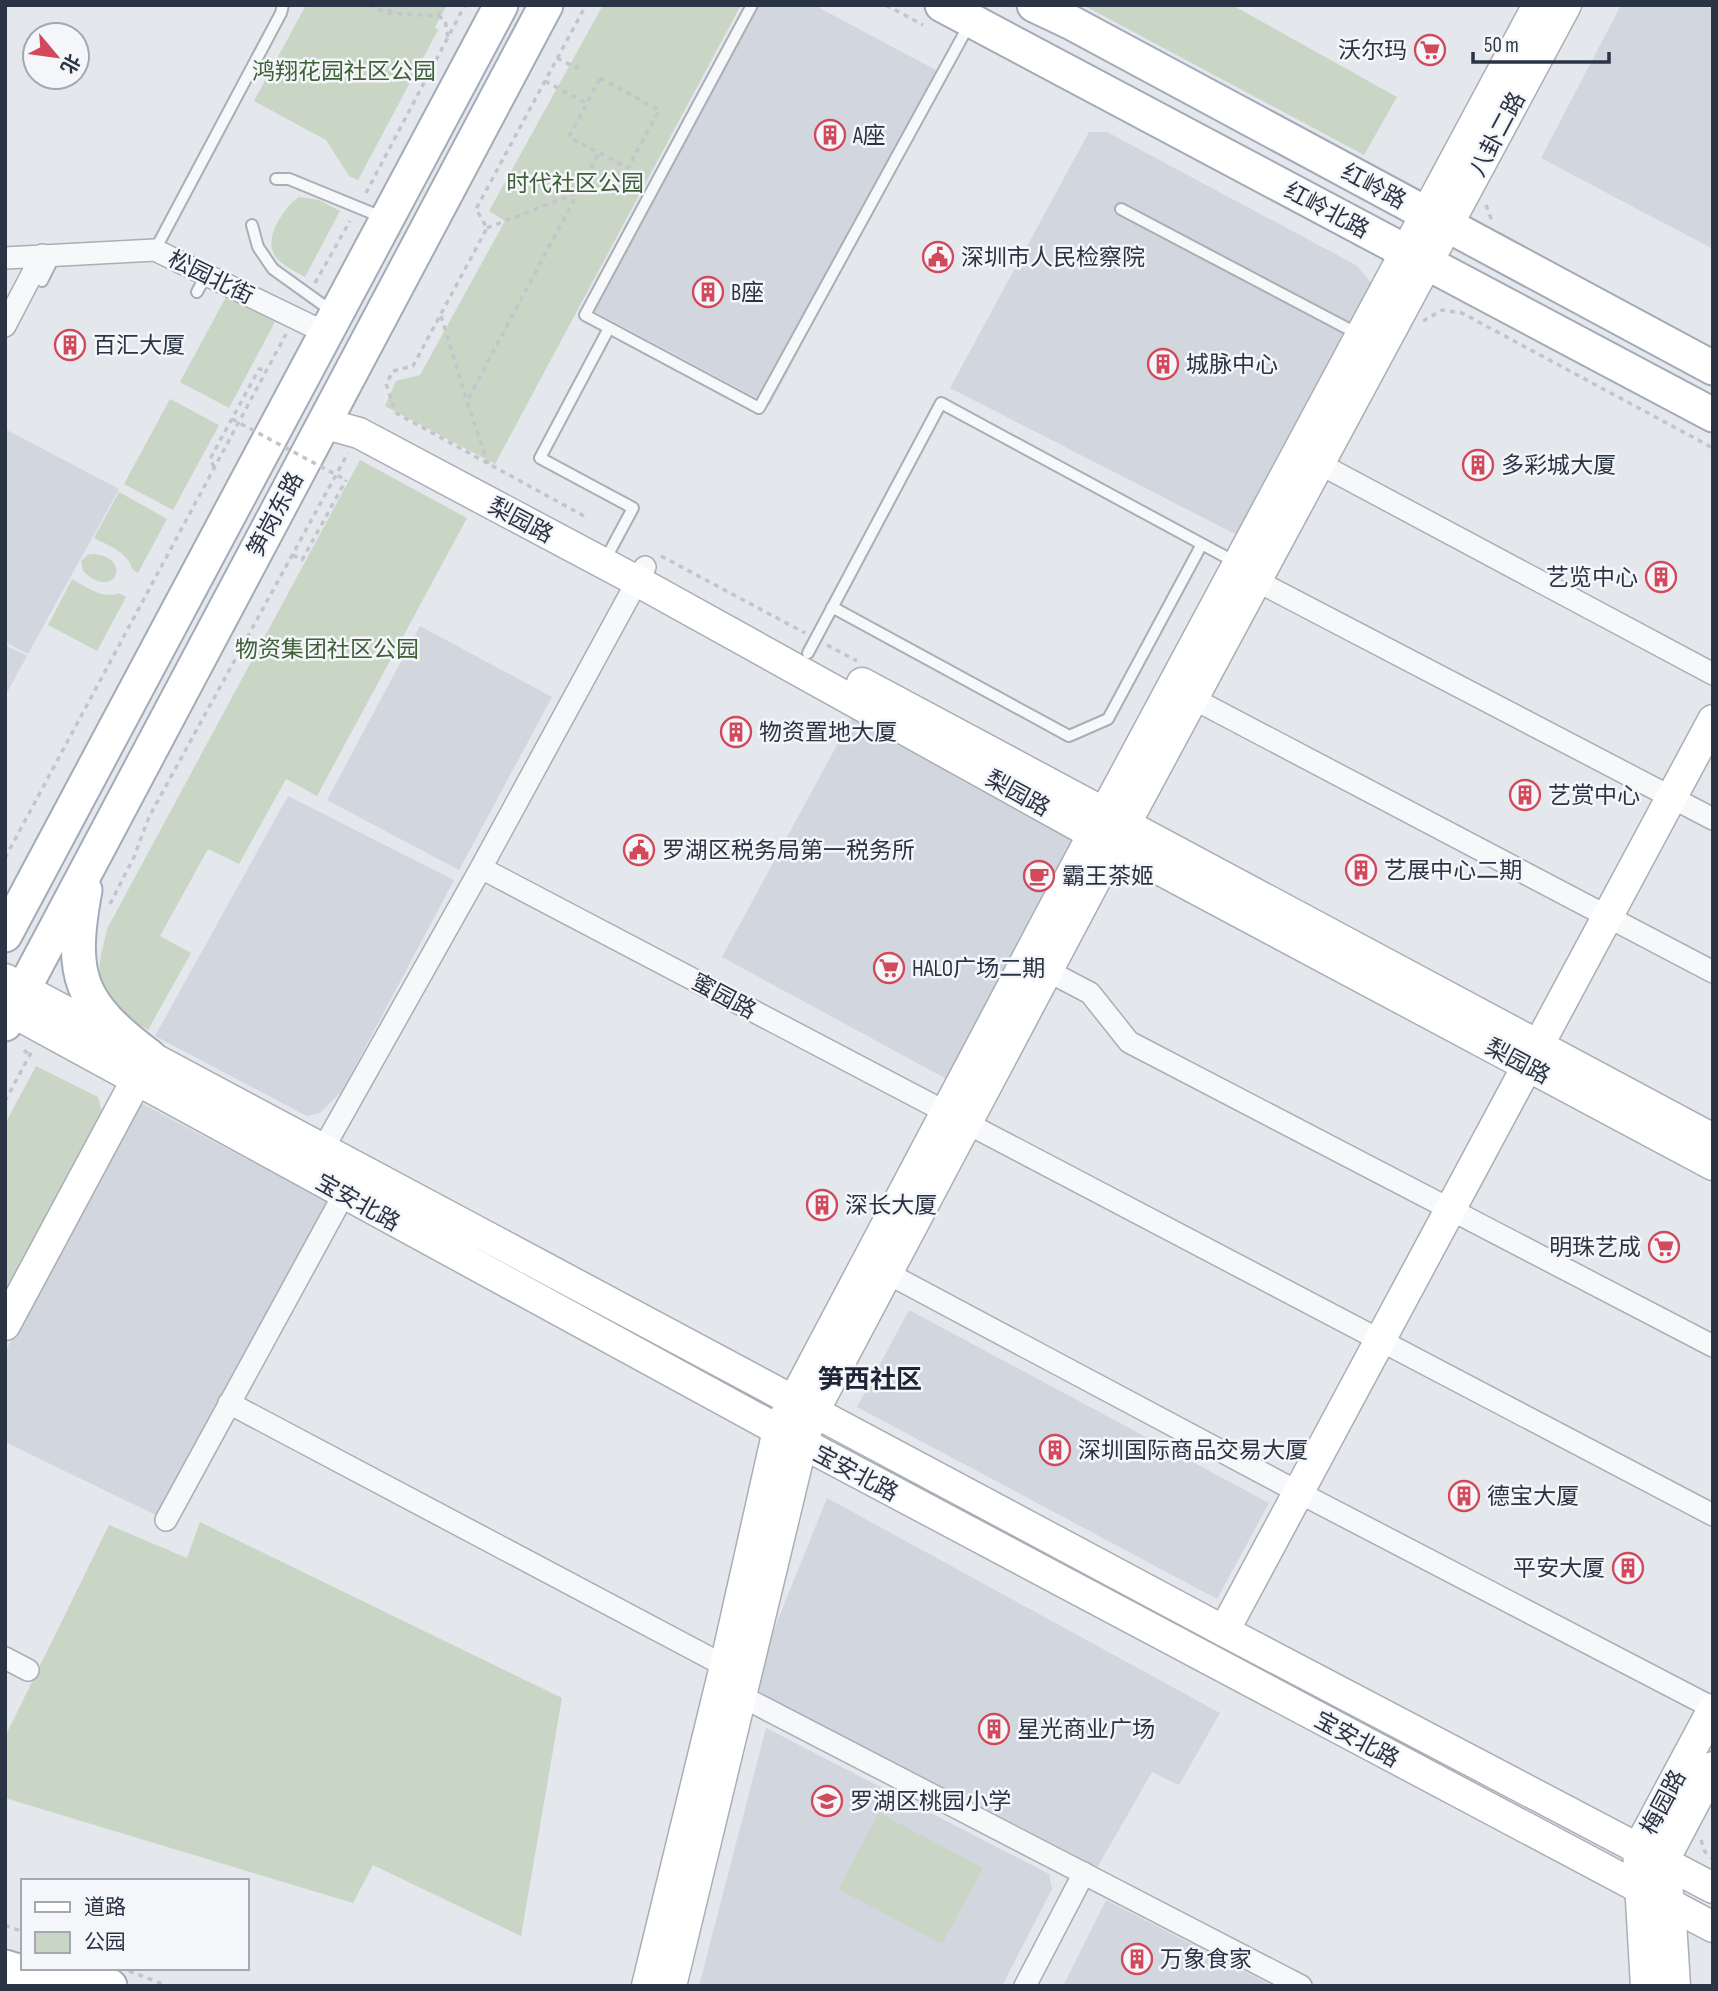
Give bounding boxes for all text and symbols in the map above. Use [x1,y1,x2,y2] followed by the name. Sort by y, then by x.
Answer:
[21,21,91,91] north arrow
[1473,21,1610,65] scale bar
[1413,33,1447,67] supermarket icon: 沃尔玛
[1484,33,1519,58] text: 50 m
[1338,37,1407,65] place label: 沃尔玛
[55,50,84,77] text: 北
[252,58,436,86] park label: 鸿翔花园社区公园
[1464,87,1532,182] street label: 八卦二路
[813,118,847,152] building icon: A座
[852,122,886,150] place label: A座
[1336,158,1411,215] street label: 红岭路
[506,170,644,198] park label: 时代社区公园
[1279,177,1374,245] street label: 红岭北路
[921,240,955,274] public building icon: 深圳市人民检察院
[961,244,1145,272] place label: 深圳市人民检察院
[163,245,258,311] street label: 松园北街
[691,275,725,309] building icon: B座
[731,279,764,307] place label: B座
[53,328,87,362] building icon: 百汇大厦
[93,332,185,360] place label: 百汇大厦
[1146,347,1180,381] building icon: 城脉中心
[1186,351,1278,379] place label: 城脉中心
[1461,448,1495,482] building icon: 多彩城大厦
[1501,452,1616,480] place label: 多彩城大厦
[242,467,310,562] street label: 笋岗东路
[483,492,558,549] street label: 梨园路
[1644,560,1678,594] building icon: 艺览中心
[1546,564,1638,592] place label: 艺览中心
[235,636,419,664] park label: 物资集团社区公园
[719,715,753,749] building icon: 物资置地大厦
[759,719,897,747] place label: 物资置地大厦
[981,765,1054,823] street label: 梨园路
[1508,778,1542,812] building icon: 艺赏中心
[1548,782,1640,810] place label: 艺赏中心
[622,833,656,867] public building icon: 罗湖区税务局第一税务所
[662,837,915,865] place label: 罗湖区税务局第一税务所
[1344,853,1378,887] building icon: 艺展中心二期
[1384,857,1522,885] place label: 艺展中心二期
[1022,859,1056,893] cafe icon: 霸王茶姬
[1062,863,1154,891] place label: 霸王茶姬
[872,951,906,985] supermarket icon: HALO广场二期
[912,955,1045,983] place label: HALO广场二期
[686,968,761,1025] street label: 蜜园路
[1480,1033,1555,1090] street label: 梨园路
[310,1168,405,1237] street label: 宝安北路
[805,1188,839,1222] building icon: 深长大厦
[845,1192,937,1220] place label: 深长大厦
[1647,1230,1681,1264] supermarket icon: 明珠艺成
[1549,1234,1641,1262] place label: 明珠艺成
[818,1365,922,1396] district label: 笋西社区
[1038,1433,1072,1467] building icon: 深圳国际商品交易大厦
[1078,1437,1308,1465] place label: 深圳国际商品交易大厦
[808,1440,903,1508] street label: 宝安北路
[1447,1479,1481,1513] building icon: 德宝大厦
[1487,1483,1579,1511] place label: 德宝大厦
[1611,1551,1645,1585] building icon: 平安大厦
[1513,1555,1605,1583] place label: 平安大厦
[1309,1706,1404,1774] street label: 宝安北路
[977,1712,1011,1746] building icon: 星光商业广场
[1017,1716,1155,1744] place label: 星光商业广场
[1635,1765,1692,1840] street label: 梅园路
[810,1784,844,1818] school or university icon: 罗湖区桃园小学
[850,1788,1011,1816] place label: 罗湖区桃园小学
[21,1879,248,1970] legend
[84,1895,126,1920] text: 道路
[84,1930,126,1955] text: 公园
[1120,1942,1154,1976] building icon: 万象食家
[1160,1946,1252,1974] place label: 万象食家

